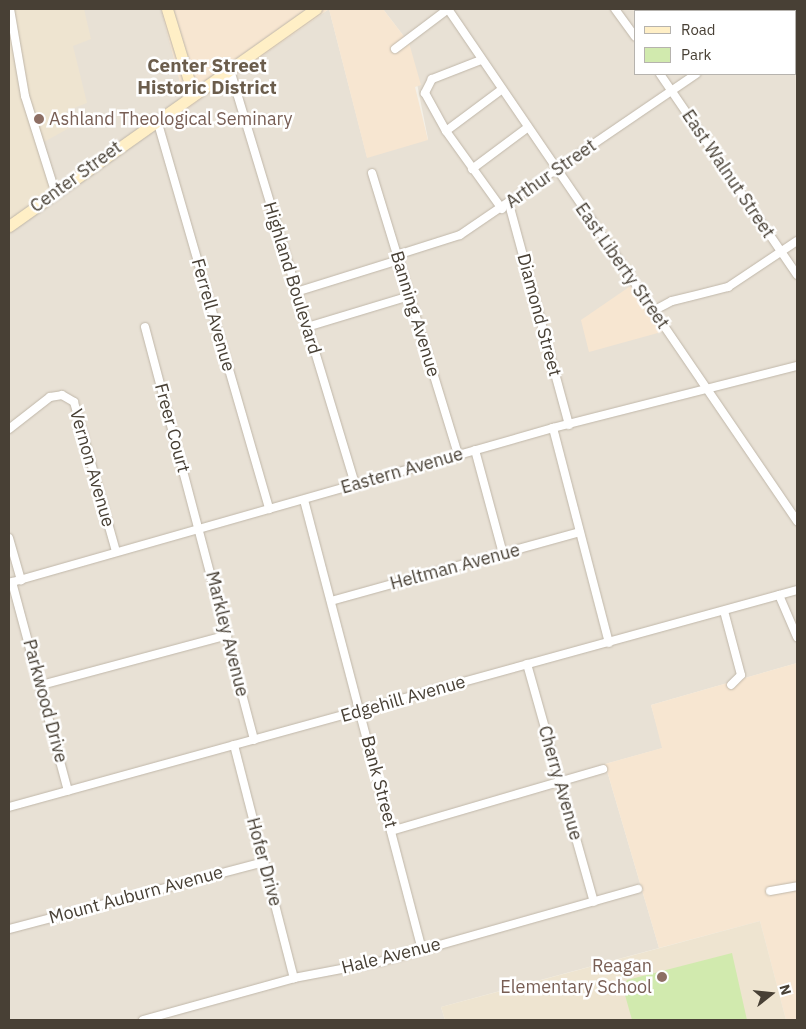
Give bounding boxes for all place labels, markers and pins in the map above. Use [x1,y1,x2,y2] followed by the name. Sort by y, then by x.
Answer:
[49,108,292,130] place label: Ashland Theological Seminary
[33,113,45,125] marker: Ashland Theological Seminary
[500,956,652,999] place label: Reagan Elementary School
[656,971,668,983] marker: Reagan Elementary School

